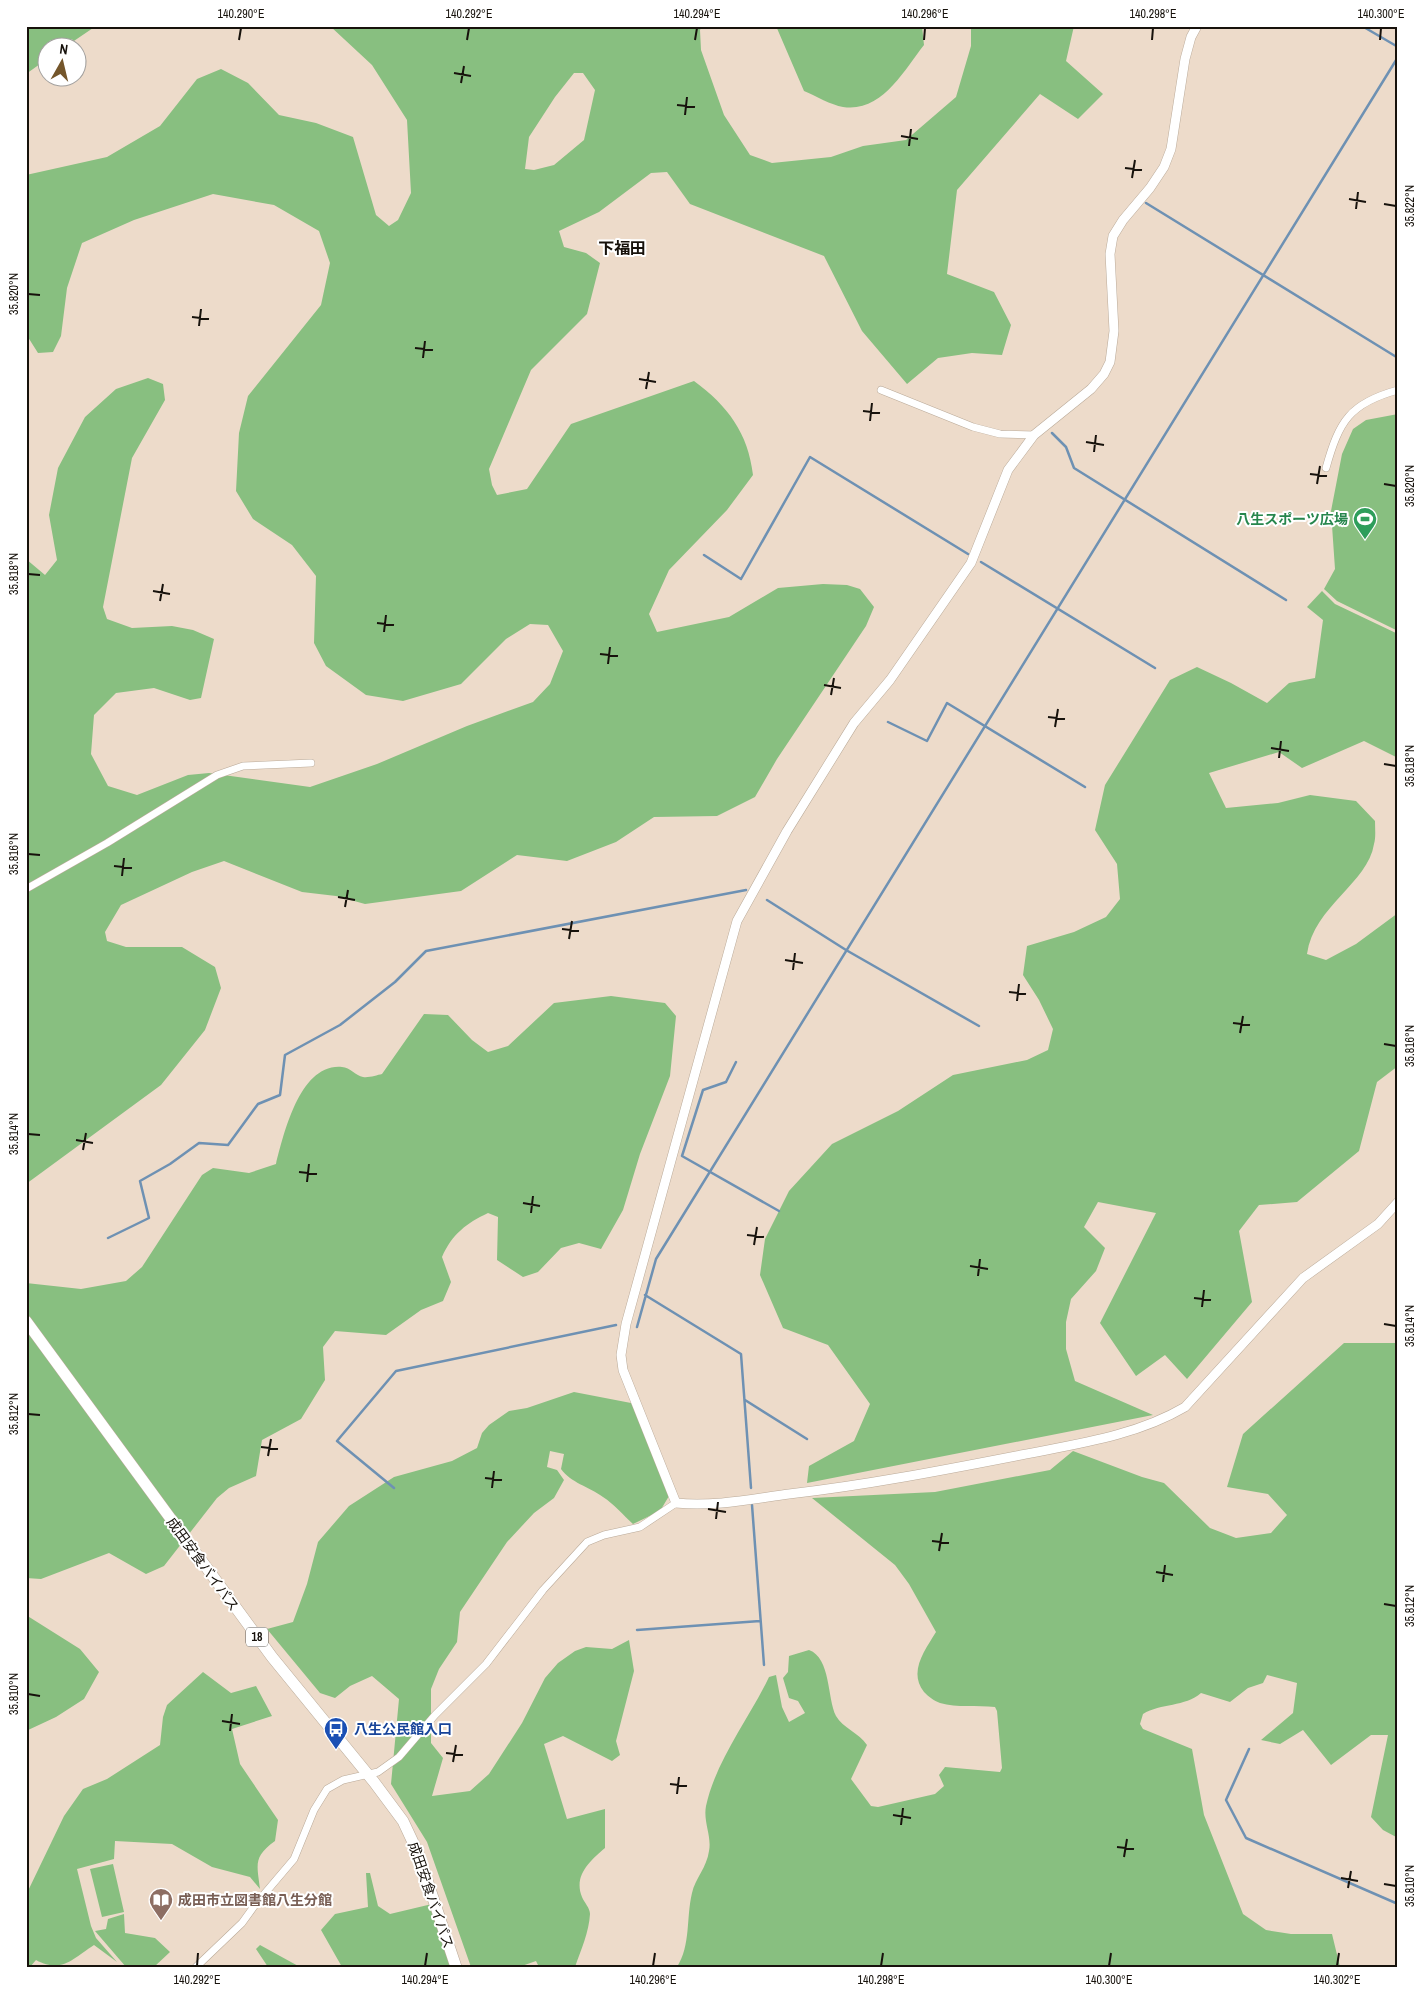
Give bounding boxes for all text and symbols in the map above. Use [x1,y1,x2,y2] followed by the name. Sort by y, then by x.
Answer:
[218,6,264,22] text: 140.290°E
[446,6,492,22] text: 140.292°E
[674,6,720,22] text: 140.294°E
[902,6,948,22] text: 140.296°E
[1130,6,1176,22] text: 140.298°E
[1358,6,1404,22] text: 140.300°E
[38,38,88,88] north arrow
[58,40,69,59] text: N
[1402,185,1418,227] text: 35.822°N
[598,237,646,259] district label: 下福田
[6,273,22,315] text: 35.820°N
[1402,465,1418,507] text: 35.820°N
[1352,506,1378,540] sports icon: 八生スポーツ広場
[1236,510,1348,528] place label: 八生スポーツ広場
[6,553,22,595] text: 35.818°N
[1402,745,1418,787] text: 35.818°N
[6,833,22,875] text: 35.816°N
[1402,1025,1418,1067] text: 35.816°N
[6,1113,22,1155] text: 35.814°N
[1402,1305,1418,1347] text: 35.814°N
[6,1393,22,1435] text: 35.812°N
[163,1514,243,1614] street label: 成田安食バイパス
[1402,1585,1418,1627] text: 35.812°N
[246,1628,268,1646] road number: 18
[6,1673,22,1715] text: 35.810°N
[323,1716,349,1750] bus stop icon: 八生公民館入口
[354,1720,452,1738] place label: 八生公民館入口
[404,1839,458,1951] street label: 成田安食バイパス
[1402,1865,1418,1907] text: 35.810°N
[148,1887,174,1921] library icon: 成田市立図書館八生分館
[178,1891,332,1909] place label: 成田市立図書館八生分館
[174,1972,220,1988] text: 140.292°E
[402,1972,448,1988] text: 140.294°E
[630,1972,676,1988] text: 140.296°E
[858,1972,904,1988] text: 140.298°E
[1086,1972,1132,1988] text: 140.300°E
[1314,1972,1360,1988] text: 140.302°E

